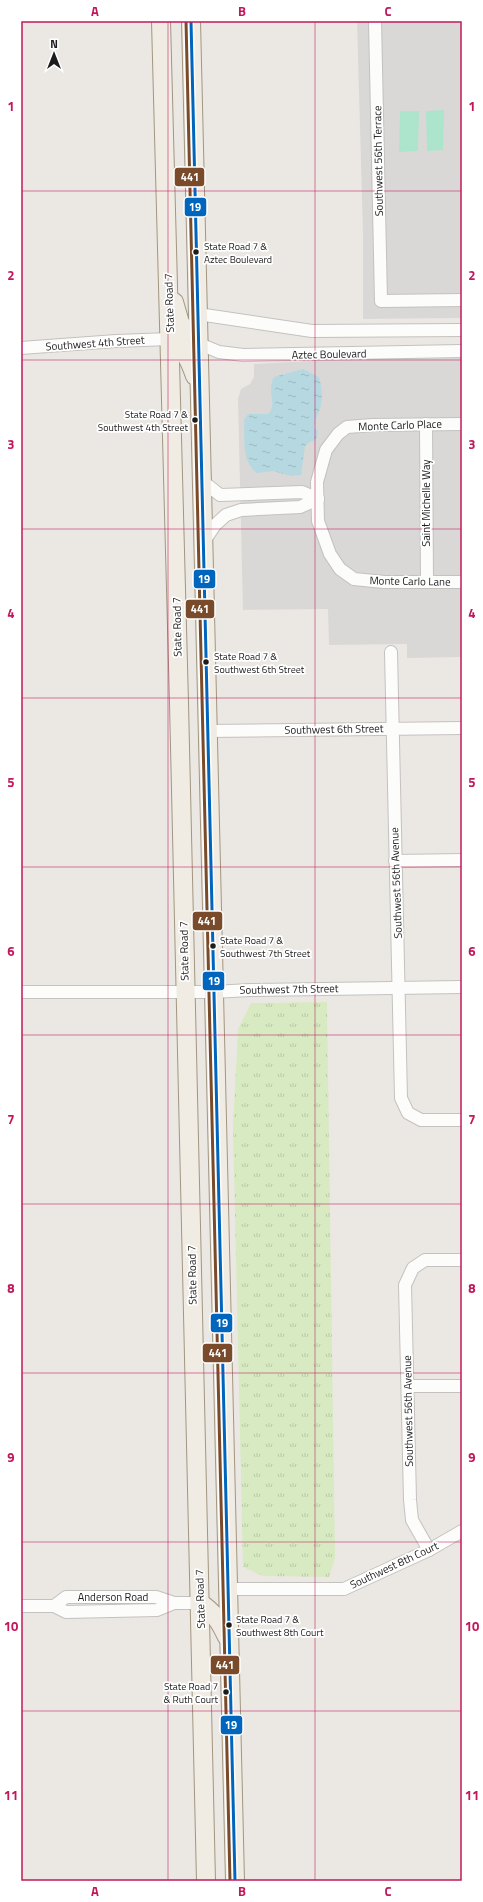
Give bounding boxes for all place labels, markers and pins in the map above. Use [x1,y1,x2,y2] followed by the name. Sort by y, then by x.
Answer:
[204,239,272,267] place label: State Road 7 & Aztec Boulevard
[191,247,201,257] marker: State Road 7 & Aztec Boulevard
[98,407,188,435] place label: State Road 7 & Southwest 4th Street
[190,415,200,425] marker: State Road 7 & Southwest 4th Street
[214,649,305,677] place label: State Road 7 & Southwest 6th Street
[201,657,211,667] marker: State Road 7 & Southwest 6th Street
[220,933,311,961] place label: State Road 7 & Southwest 7th Street
[208,941,218,951] marker: State Road 7 & Southwest 7th Street
[236,1612,324,1640] place label: State Road 7 & Southwest 8th Court
[224,1620,234,1630] marker: State Road 7 & Southwest 8th Court
[164,1679,218,1707] place label: State Road 7 & Ruth Court
[221,1687,231,1697] marker: State Road 7 & Ruth Court

